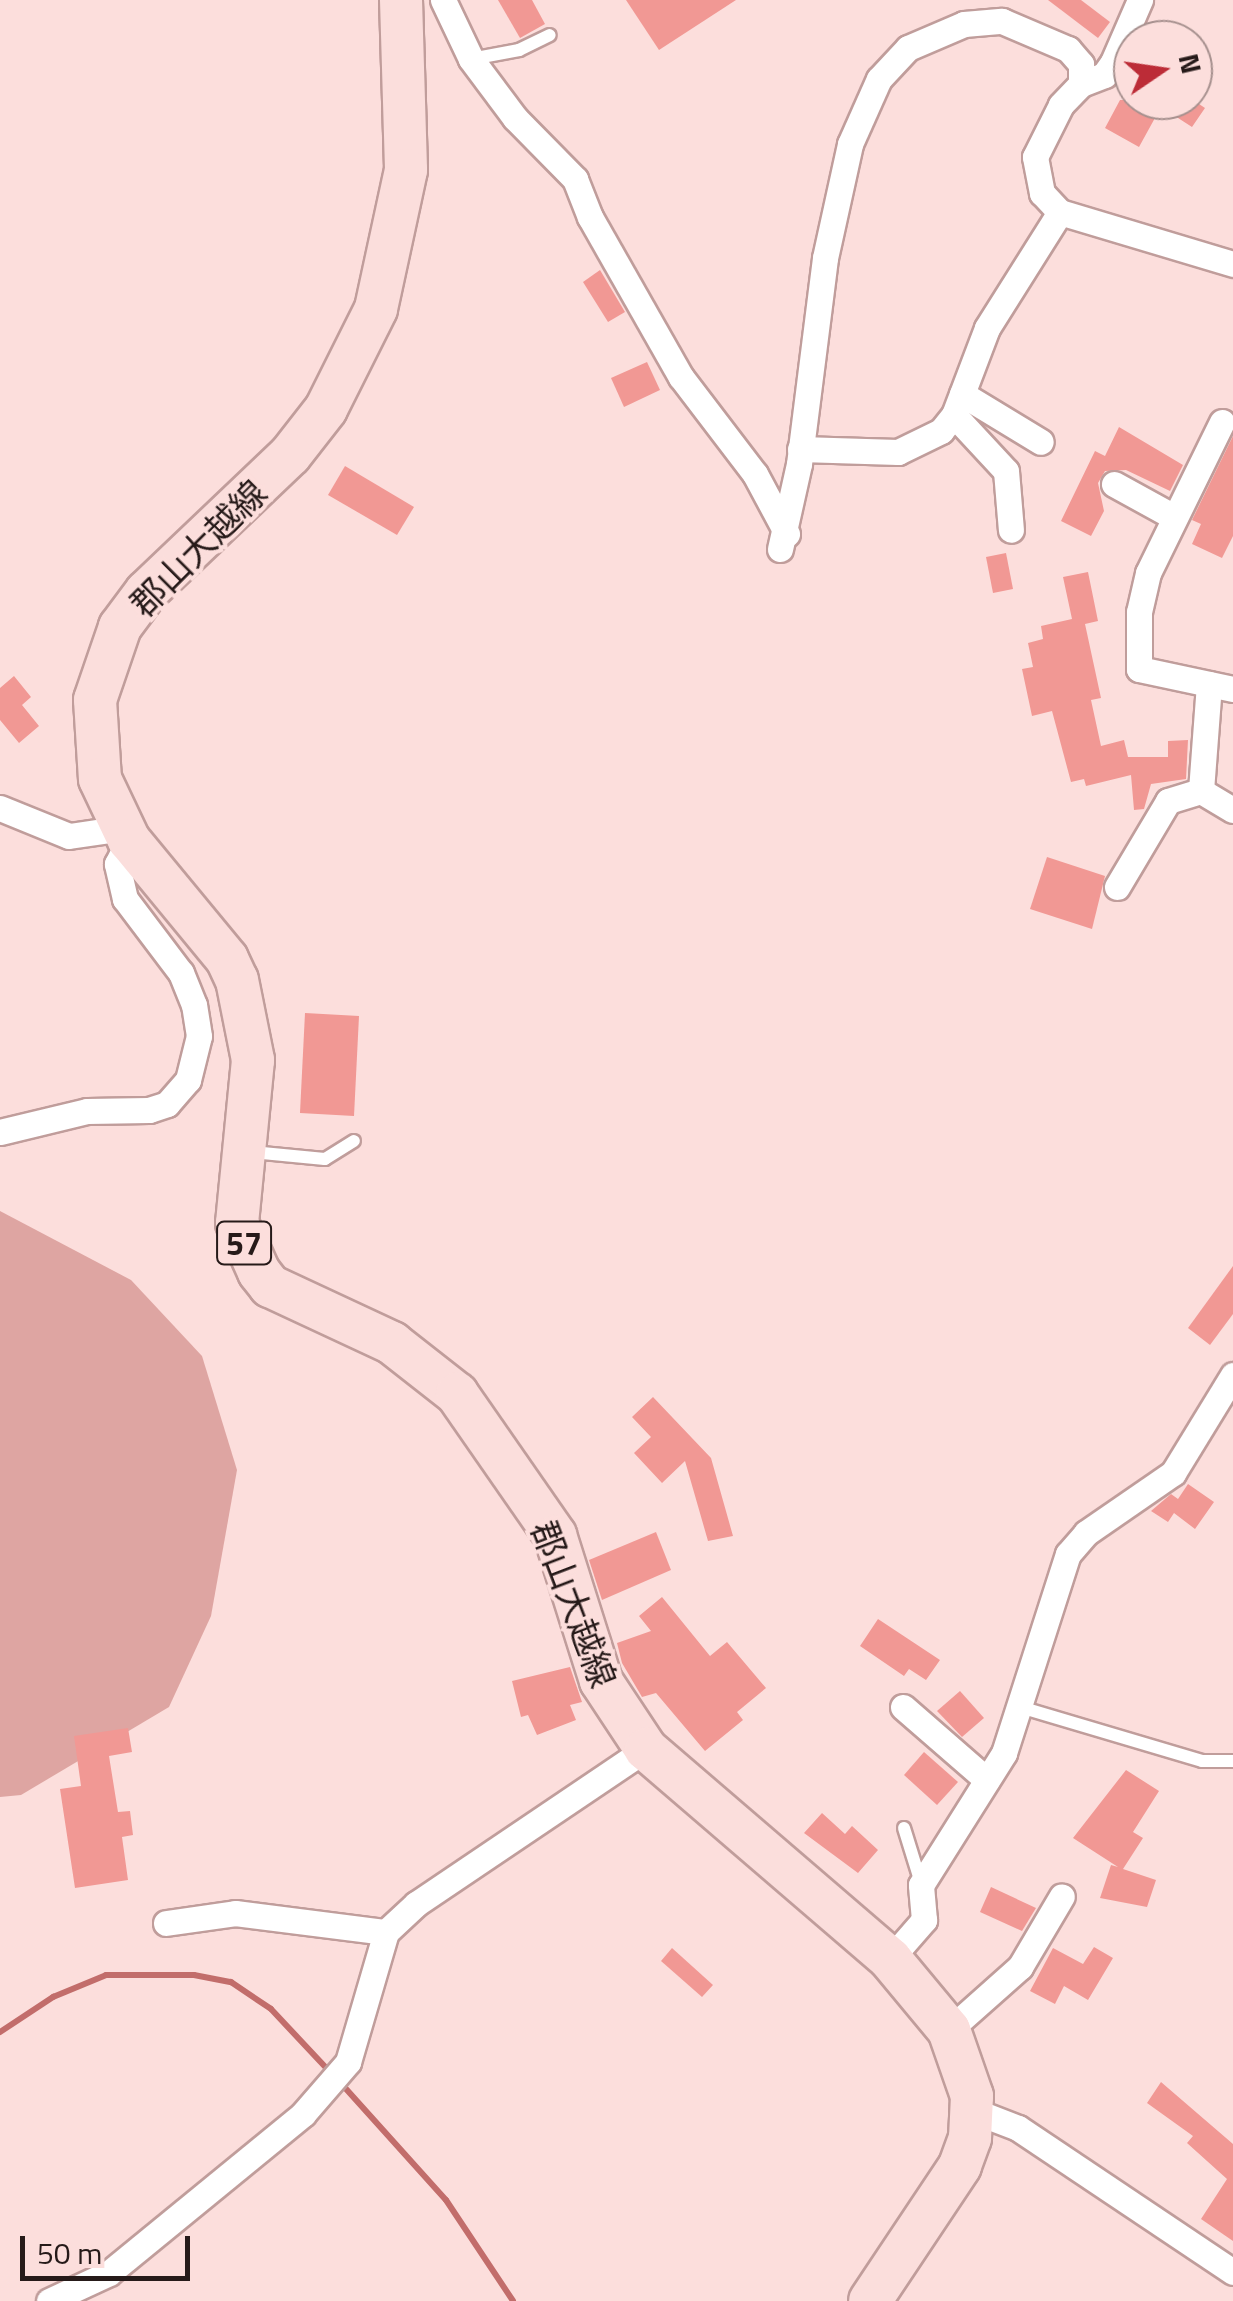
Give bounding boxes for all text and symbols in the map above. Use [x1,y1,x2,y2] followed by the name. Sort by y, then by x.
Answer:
[1113,20,1213,120] north arrow
[1168,49,1214,78] text: N
[121,471,275,625] street label: 郡山大越線
[214,1216,274,1270] road number: 57
[523,1515,625,1693] street label: 郡山大越線
[25,2216,195,2278] scale bar
[37,2230,102,2276] text: 50 m

